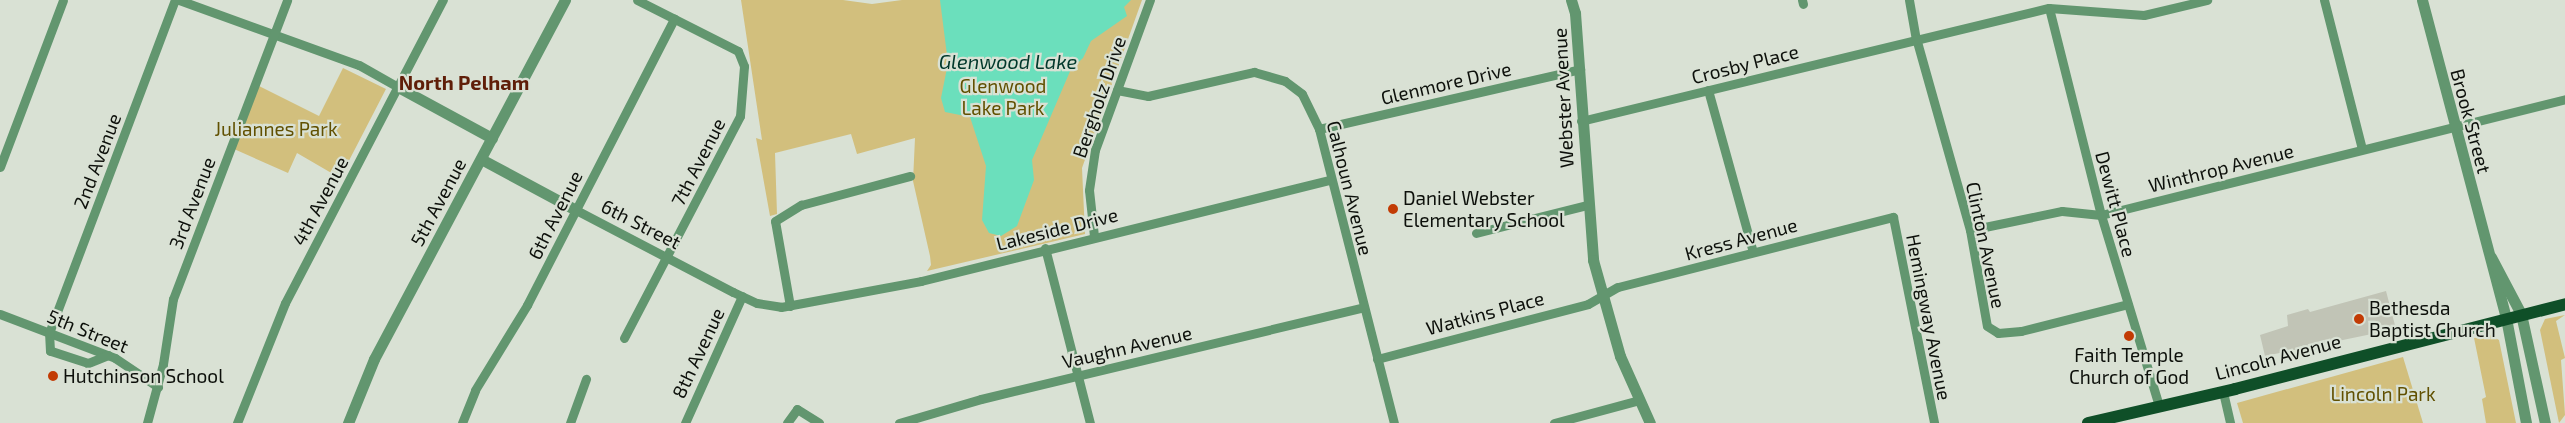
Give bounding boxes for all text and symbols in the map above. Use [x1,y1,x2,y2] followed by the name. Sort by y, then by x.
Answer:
[1548,27,1578,169] street label: Webster Avenue
[1068,33,1130,161] street label: Bergholz Drive
[1689,40,1801,88] street label: Crosby Place
[939,49,1077,73] water label: Glenwood Lake
[1379,57,1513,109] street label: Glenmore Drive
[2446,66,2496,176] street label: Brook Street
[399,70,529,94] district label: North Pelham
[960,75,1046,119] park label: Glenwood Lake Park
[68,110,126,212] street label: 2nd Avenue
[666,114,730,210] street label: 7th Avenue
[214,118,338,140] park label: Juliannes Park
[1322,118,1378,258] street label: Calhoun Avenue
[2146,139,2296,197] street label: Winthrop Avenue
[2091,149,2141,259] street label: Dewitt Place
[287,152,353,250] street label: 4th Avenue
[164,154,220,252] street label: 3rd Avenue
[405,154,471,250] street label: 5th Avenue
[523,167,587,263] street label: 6th Avenue
[1961,179,2011,311] street label: Clinton Avenue
[1403,187,1565,231] place label: Daniel Webster Elementary School
[597,194,685,254] street label: 6th Street
[994,203,1120,255] street label: Lakeside Drive
[1387,203,1399,215] marker: Daniel Webster Elementary School
[1682,213,1800,265] street label: Kress Avenue
[1902,231,1956,403] street label: Hemingway Avenue
[1423,286,1547,340] street label: Watkins Place
[2369,297,2496,341] place label: Bethesda Baptist Church
[44,304,132,358] street label: 5th Street
[667,304,729,402] street label: 8th Avenue
[2353,313,2365,325] marker: Bethesda Baptist Church
[1060,321,1194,373] street label: Vaughn Avenue
[2212,329,2344,385] street label: Lincoln Avenue
[2123,330,2135,342] marker: Faith Temple Church of God
[2069,344,2189,388] place label: Faith Temple Church of God
[63,365,224,387] place label: Hutchinson School
[47,370,59,382] marker: Hutchinson School
[2330,383,2436,405] park label: Lincoln Park

